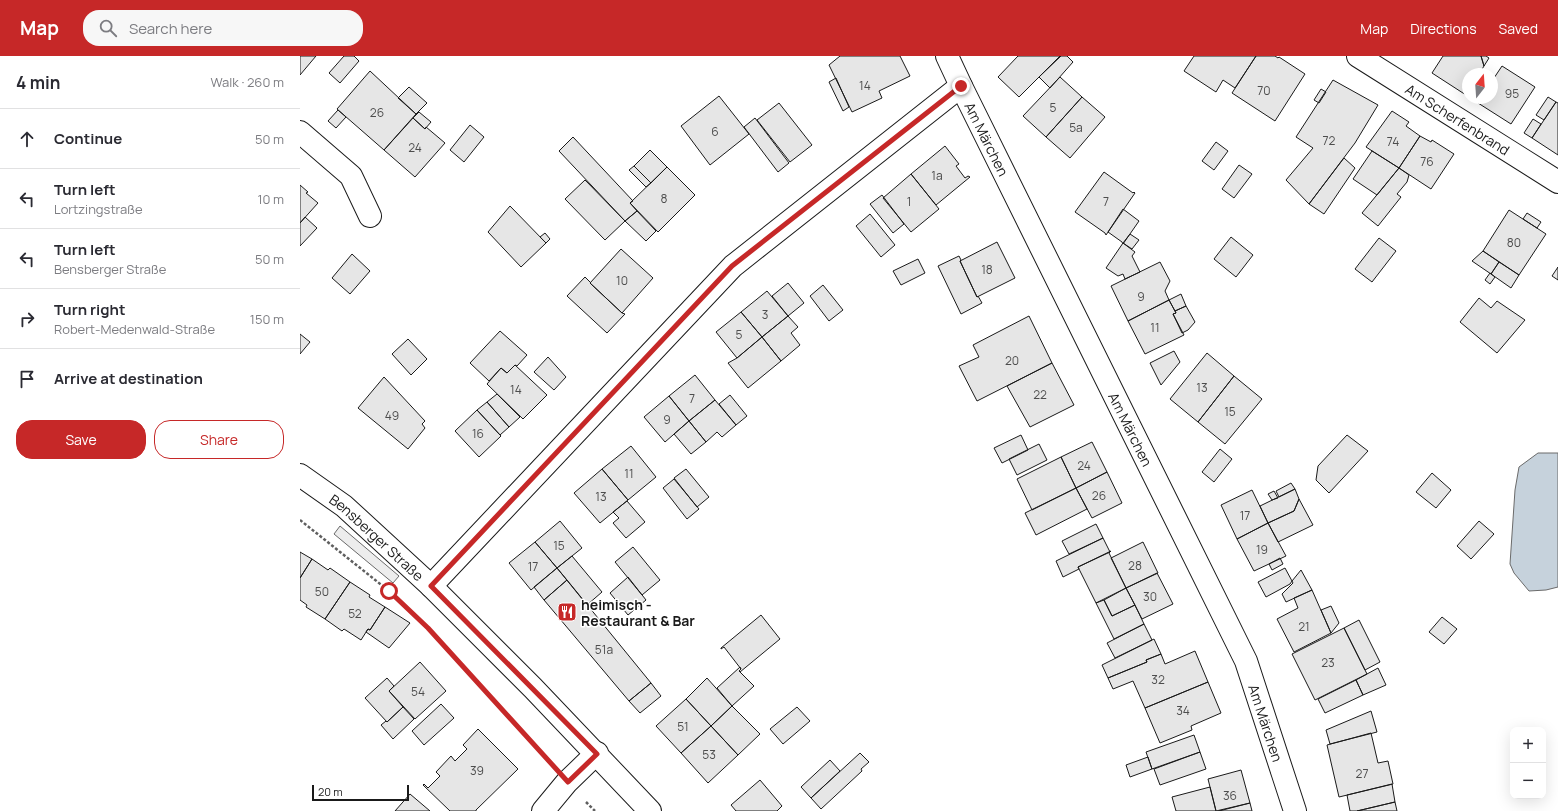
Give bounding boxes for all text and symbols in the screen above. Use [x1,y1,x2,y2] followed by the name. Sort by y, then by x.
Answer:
[83,10,363,46] search box
[20,15,59,41] text: Map
[97,17,119,39] icon: search
[129,18,212,39] text: Search here
[1360,19,1388,38] text: Map
[1410,19,1477,38] text: Directions
[1499,19,1538,38] text: Saved
[1462,68,1498,104] north arrow
[16,71,60,94] text: 4 min
[211,73,284,91] text: Walk · 260 m
[859,77,871,94] house number: 14
[952,77,970,95] route end
[1402,79,1514,159] street label: Am Scherfenbrand
[1257,82,1271,99] house number: 70
[1505,85,1519,102] house number: 95
[961,99,1014,179] street label: Am Märchen
[1050,99,1057,116] house number: 5
[370,104,384,121] house number: 26
[1069,119,1083,136] house number: 5a
[711,123,719,140] house number: 6
[16,128,38,150] icon: ahead
[54,128,122,149] text: Continue
[255,130,284,148] text: 50 m
[1323,132,1336,149] house number: 72
[1387,133,1399,150] house number: 74
[408,139,422,156] house number: 24
[1420,153,1434,170] house number: 76
[931,167,943,184] house number: 1a
[54,179,116,200] text: Turn left
[16,188,38,210] icon: left
[257,190,284,208] text: 10 m
[661,190,668,207] house number: 8
[907,193,911,210] house number: 1
[1103,193,1109,210] house number: 7
[54,200,143,218] text: Lortzingstraße
[1507,234,1521,251] house number: 80
[54,239,116,260] text: Turn left
[16,248,38,270] icon: left
[255,250,284,268] text: 50 m
[54,260,166,278] text: Bensberger Straße
[981,261,993,278] house number: 18
[616,272,628,289] house number: 10
[1137,288,1145,305] house number: 9
[54,299,125,320] text: Turn right
[762,306,768,323] house number: 3
[16,308,38,330] icon: right
[250,310,284,328] text: 150 m
[1150,319,1160,336] house number: 11
[54,320,215,338] text: Robert-Medenwald-Straße
[736,326,743,343] house number: 5
[1005,352,1019,369] house number: 20
[16,368,38,390] icon: arrive
[54,368,203,389] text: Arrive at destination
[1196,379,1208,396] house number: 13
[510,381,522,398] house number: 14
[1033,386,1047,403] house number: 22
[1105,389,1157,469] street label: Am Märchen
[689,390,695,407] house number: 7
[1224,403,1236,420] house number: 15
[385,407,399,424] house number: 49
[663,411,671,428] house number: 9
[16,420,146,459] button: Save
[154,420,284,459] button: Share
[472,425,484,442] house number: 16
[1077,457,1091,474] house number: 24
[624,465,634,482] house number: 11
[1092,487,1106,504] house number: 26
[595,488,607,505] house number: 13
[326,489,428,585] street label: Bensberger Straße
[1240,507,1250,524] house number: 17
[553,537,565,554] house number: 15
[1256,541,1268,558] house number: 19
[1128,557,1142,574] house number: 28
[528,558,538,575] house number: 17
[380,582,398,600] route start
[315,583,329,600] house number: 50
[1143,588,1157,605] house number: 30
[581,595,695,630] place label: heimisch - Restaurant & Bar
[556,601,578,623] restaurant icon: heimisch - Restaurant & Bar
[348,605,362,622] house number: 52
[1298,618,1310,635] house number: 21
[595,641,613,658] house number: 51a
[1321,654,1335,671] house number: 23
[1151,671,1165,688] house number: 32
[1245,682,1288,764] street label: Am Märchen
[411,683,425,700] house number: 54
[1176,702,1190,719] house number: 34
[677,718,689,735] house number: 51
[1510,727,1546,799] map controls
[1510,727,1546,763] button: +
[702,746,716,763] house number: 53
[470,762,484,779] house number: 39
[1510,763,1546,799] button: −
[1356,765,1368,782] house number: 27
[312,783,409,802] scale bar
[318,784,343,799] text: 20 m
[1223,787,1237,804] house number: 36

